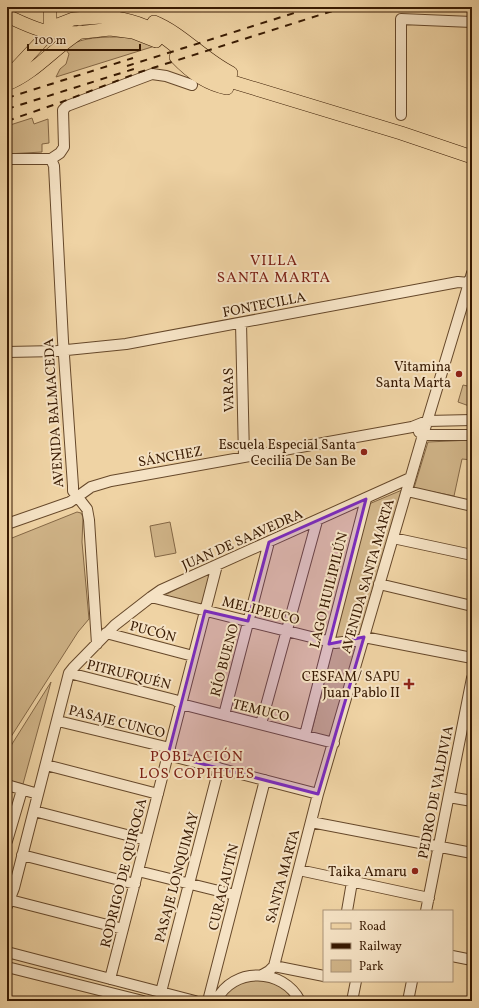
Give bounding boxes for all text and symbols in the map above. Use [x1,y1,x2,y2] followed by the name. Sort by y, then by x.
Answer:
[28,26,140,52] scale bar
[34,33,67,49] text: 100 m
[217,251,331,289] district label: VILLA SANTA MARTA
[221,288,308,323] street label: FONTECILLA
[40,337,69,488] street label: AVENIDA BALMACEDA
[375,358,451,393] place label: Vitamina Santa Marta
[220,367,239,413] street label: VARAS
[454,369,464,379] marker: Vitamina Santa Marta
[218,436,356,471] place label: Escuela Especial Santa Cecilia De San Be
[137,442,204,472] street label: SÁNCHEZ
[359,447,369,457] marker: Escuela Especial Santa Cecilia De San Be
[337,497,400,656] street label: AVENIDA SANTA MARTA
[179,505,306,576] street label: JUAN DE SAAVEDRA
[305,530,353,650] street label: LAGO HUILIPILÚN
[220,593,301,630] street label: MELIPEUCO
[127,616,178,648] street label: PUCÓN
[207,622,244,699] street label: RÍO BUENO
[85,656,173,695] street label: PITRUFQUÉN
[302,668,400,703] place label: CESFAM/ SAPU Juan Pablo II
[403,678,415,690] marker: CESFAM/ SAPU Juan Pablo II
[230,695,291,728] street label: TEMUCO
[66,701,167,744] street label: PASAJE CUNCO
[414,724,459,861] street label: PEDRO DE VALDIVIA
[139,747,255,785] district label: POBLACIÓN LOS COPIHUES
[97,797,152,950] street label: RODRIGO DE QUIROGA
[151,810,204,945] street label: PASAJE LONQUIMAY
[262,827,305,925] street label: SANTA MARTA
[205,842,244,933] street label: CURACAUTÍN
[328,863,407,882] place label: Taika Amaru
[410,866,420,876] marker: Taika Amaru
[323,910,453,982] legend
[359,919,386,935] text: Road
[359,939,402,955] text: Railway
[359,959,384,975] text: Park

